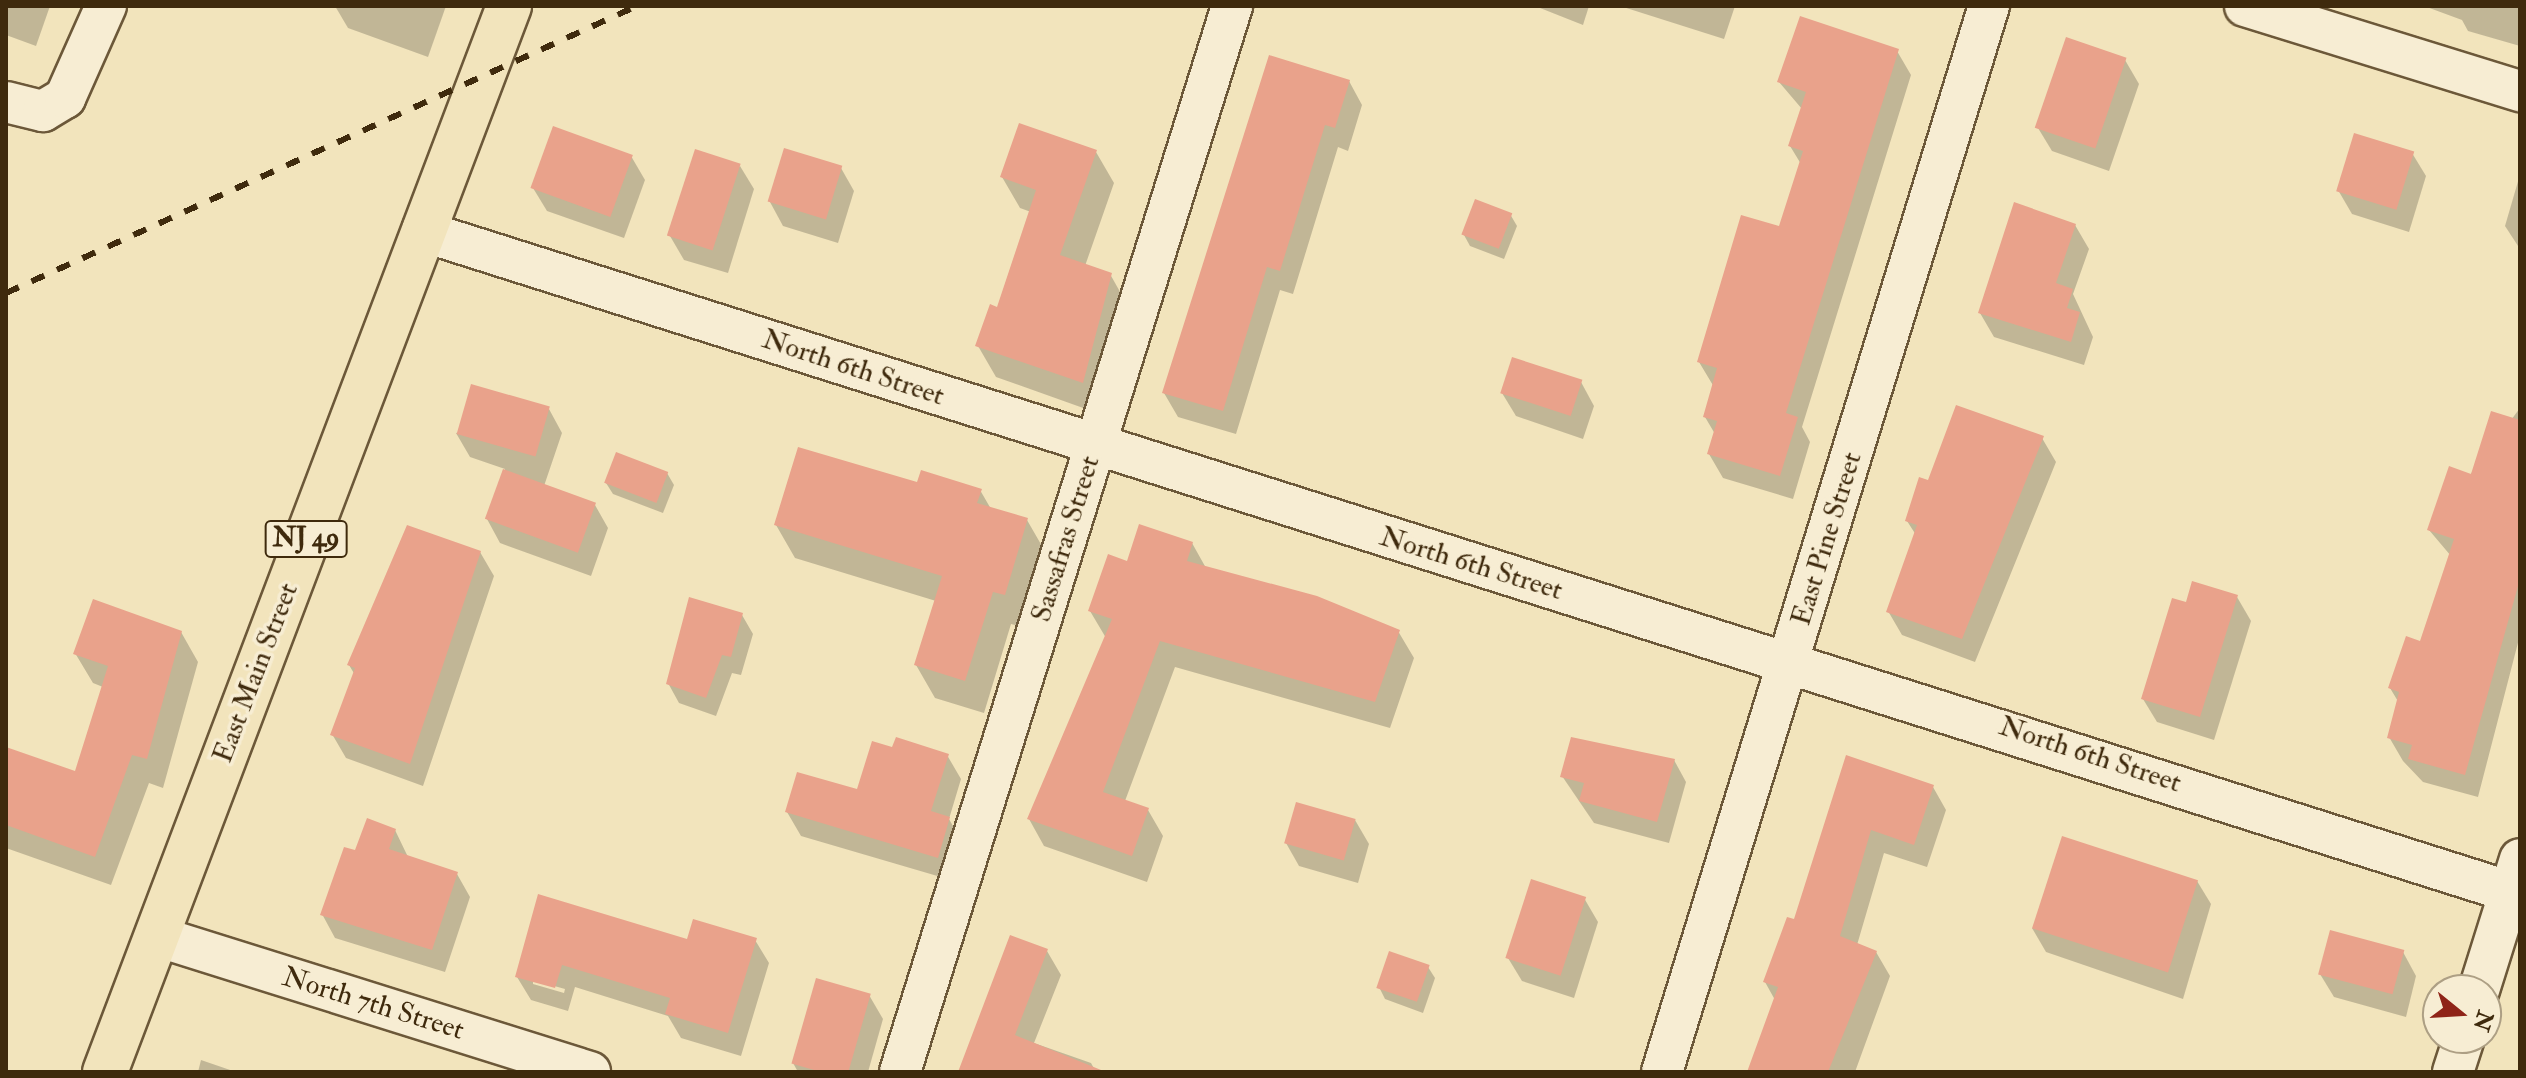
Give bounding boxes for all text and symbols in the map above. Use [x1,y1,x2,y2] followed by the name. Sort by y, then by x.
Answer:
[758,323,948,413] street label: North 6th Street
[1785,448,1869,630] street label: East Pine Street
[1025,452,1107,626] street label: Sassafras Street
[264,517,348,561] road number: NJ 49
[1376,520,1566,608] street label: North 6th Street
[206,578,306,768] street label: East Main Street
[1995,710,2185,800] street label: North 6th Street
[278,960,468,1048] street label: North 7th Street
[2422,974,2502,1054] north arrow
[2467,1007,2499,1034] text: N

